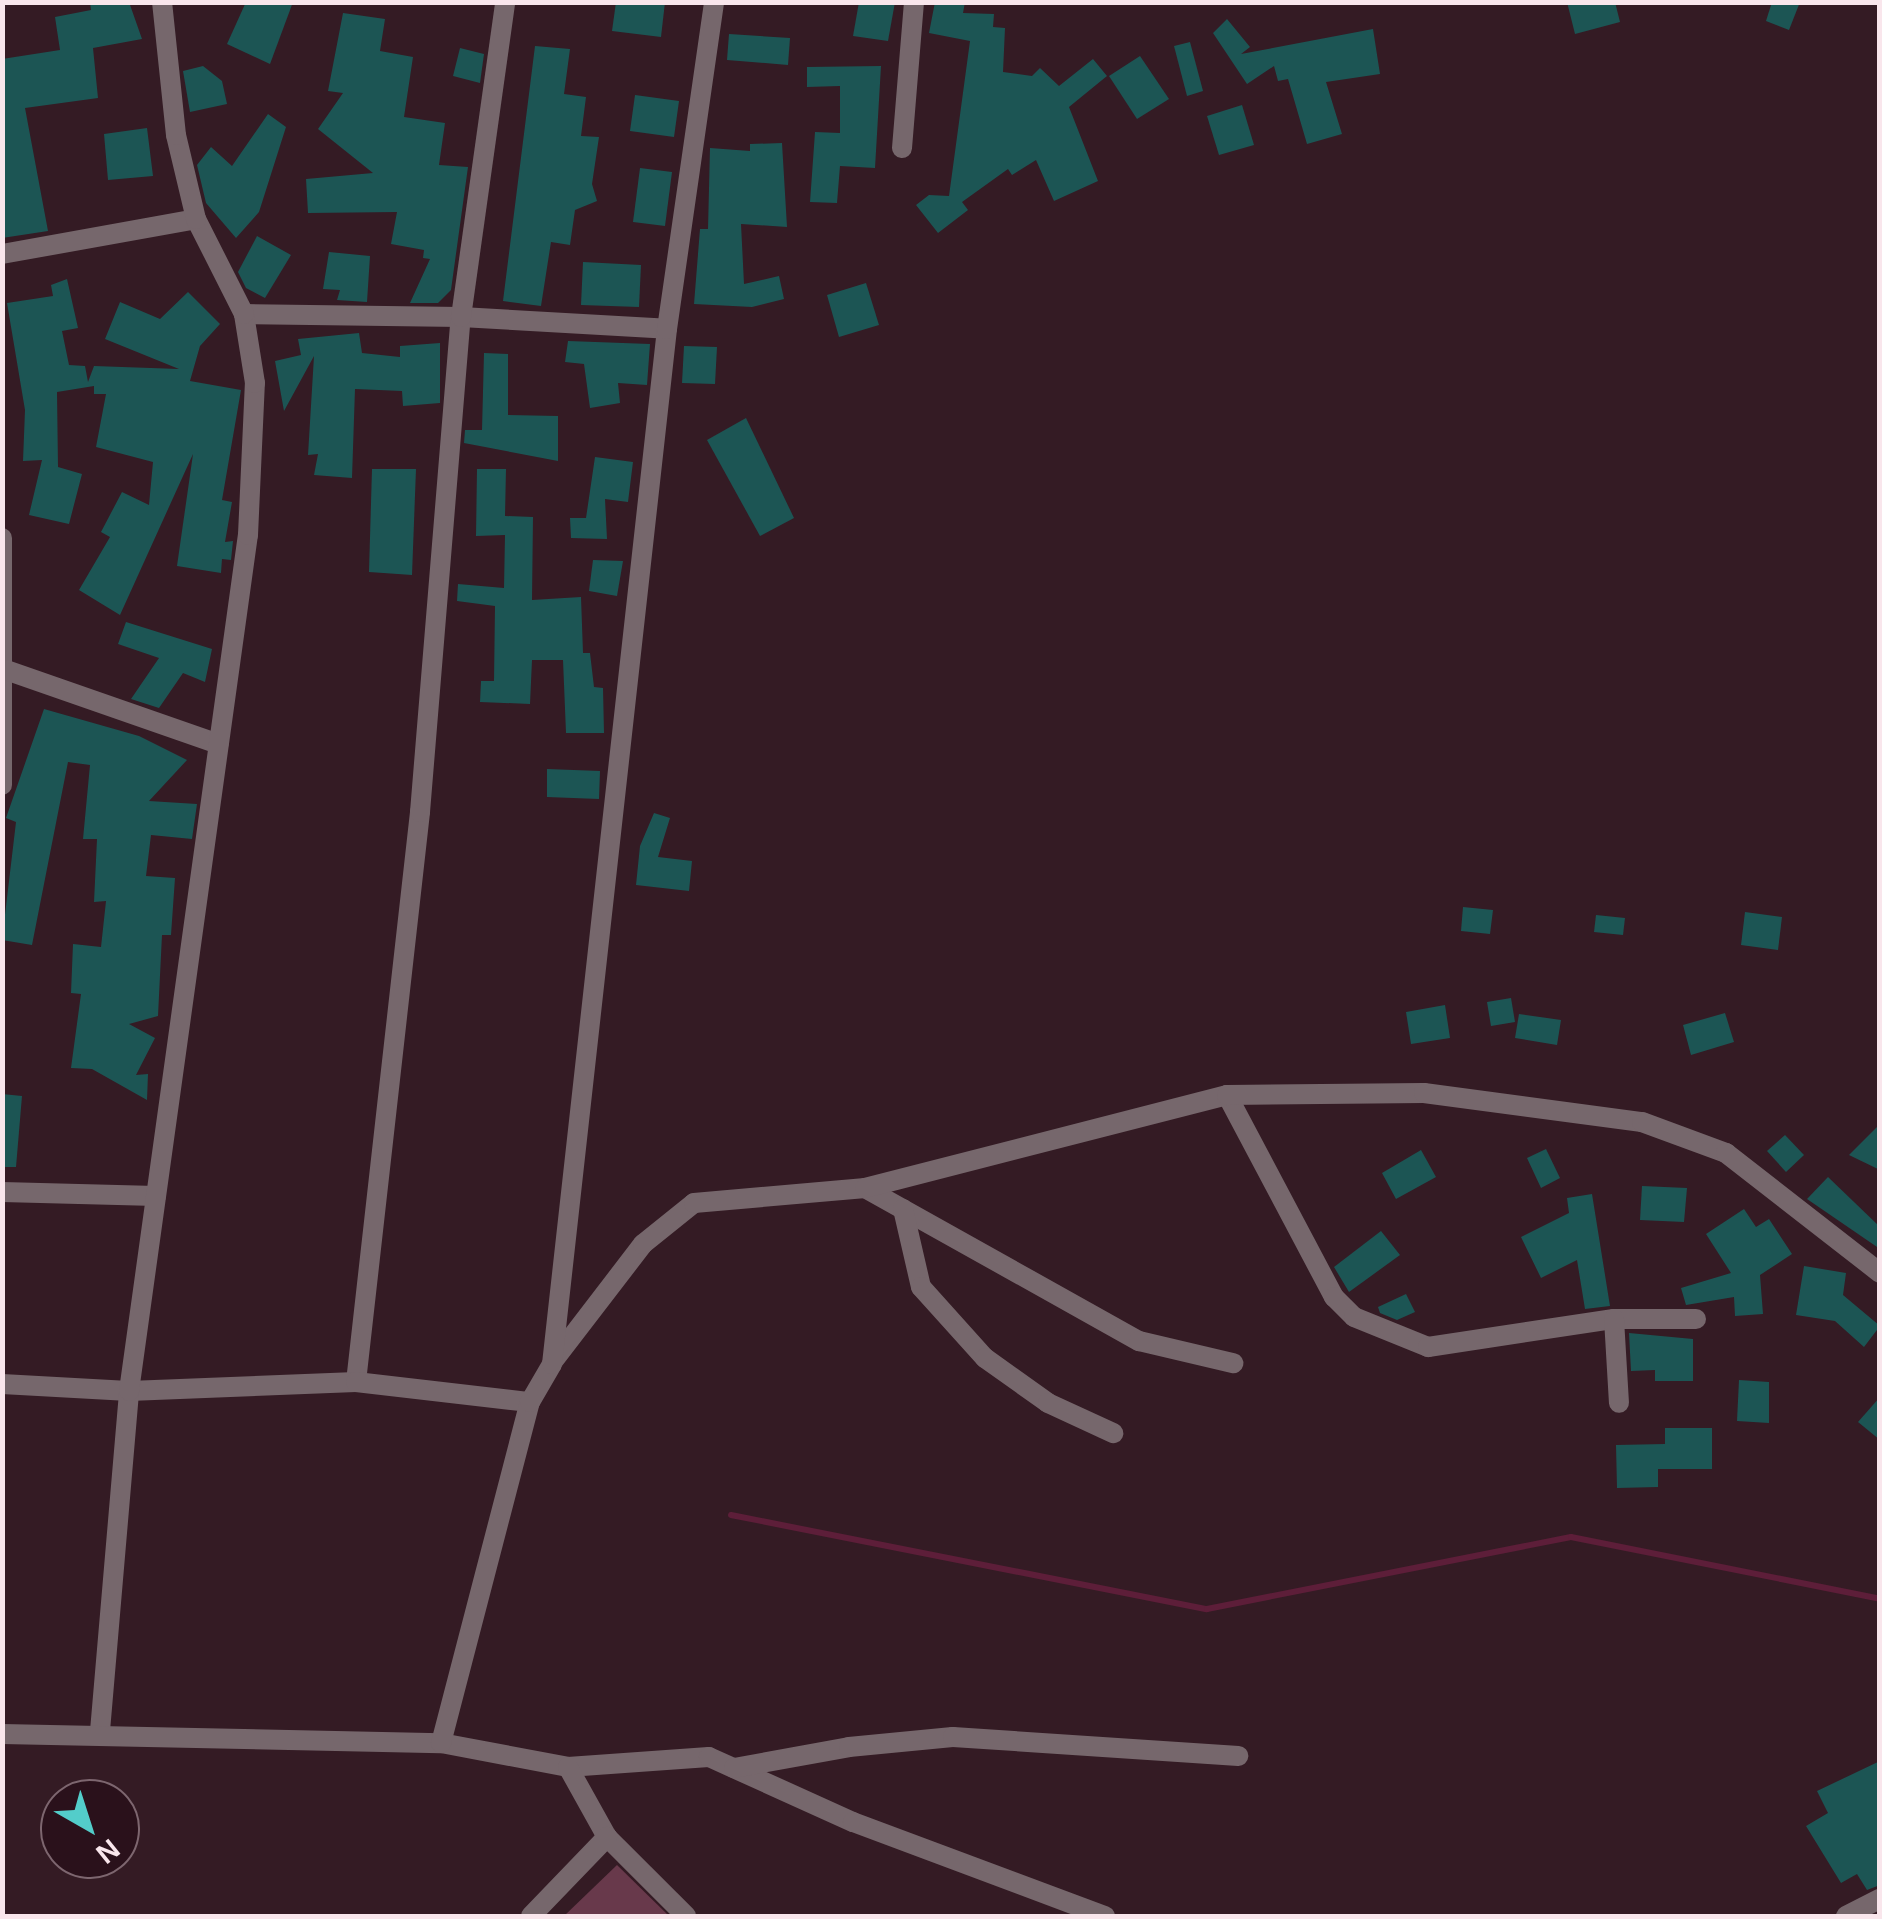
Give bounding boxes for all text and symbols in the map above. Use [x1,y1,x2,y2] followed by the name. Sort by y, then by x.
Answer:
[40,1779,140,1879] north arrow
[90,1833,126,1870] text: N

